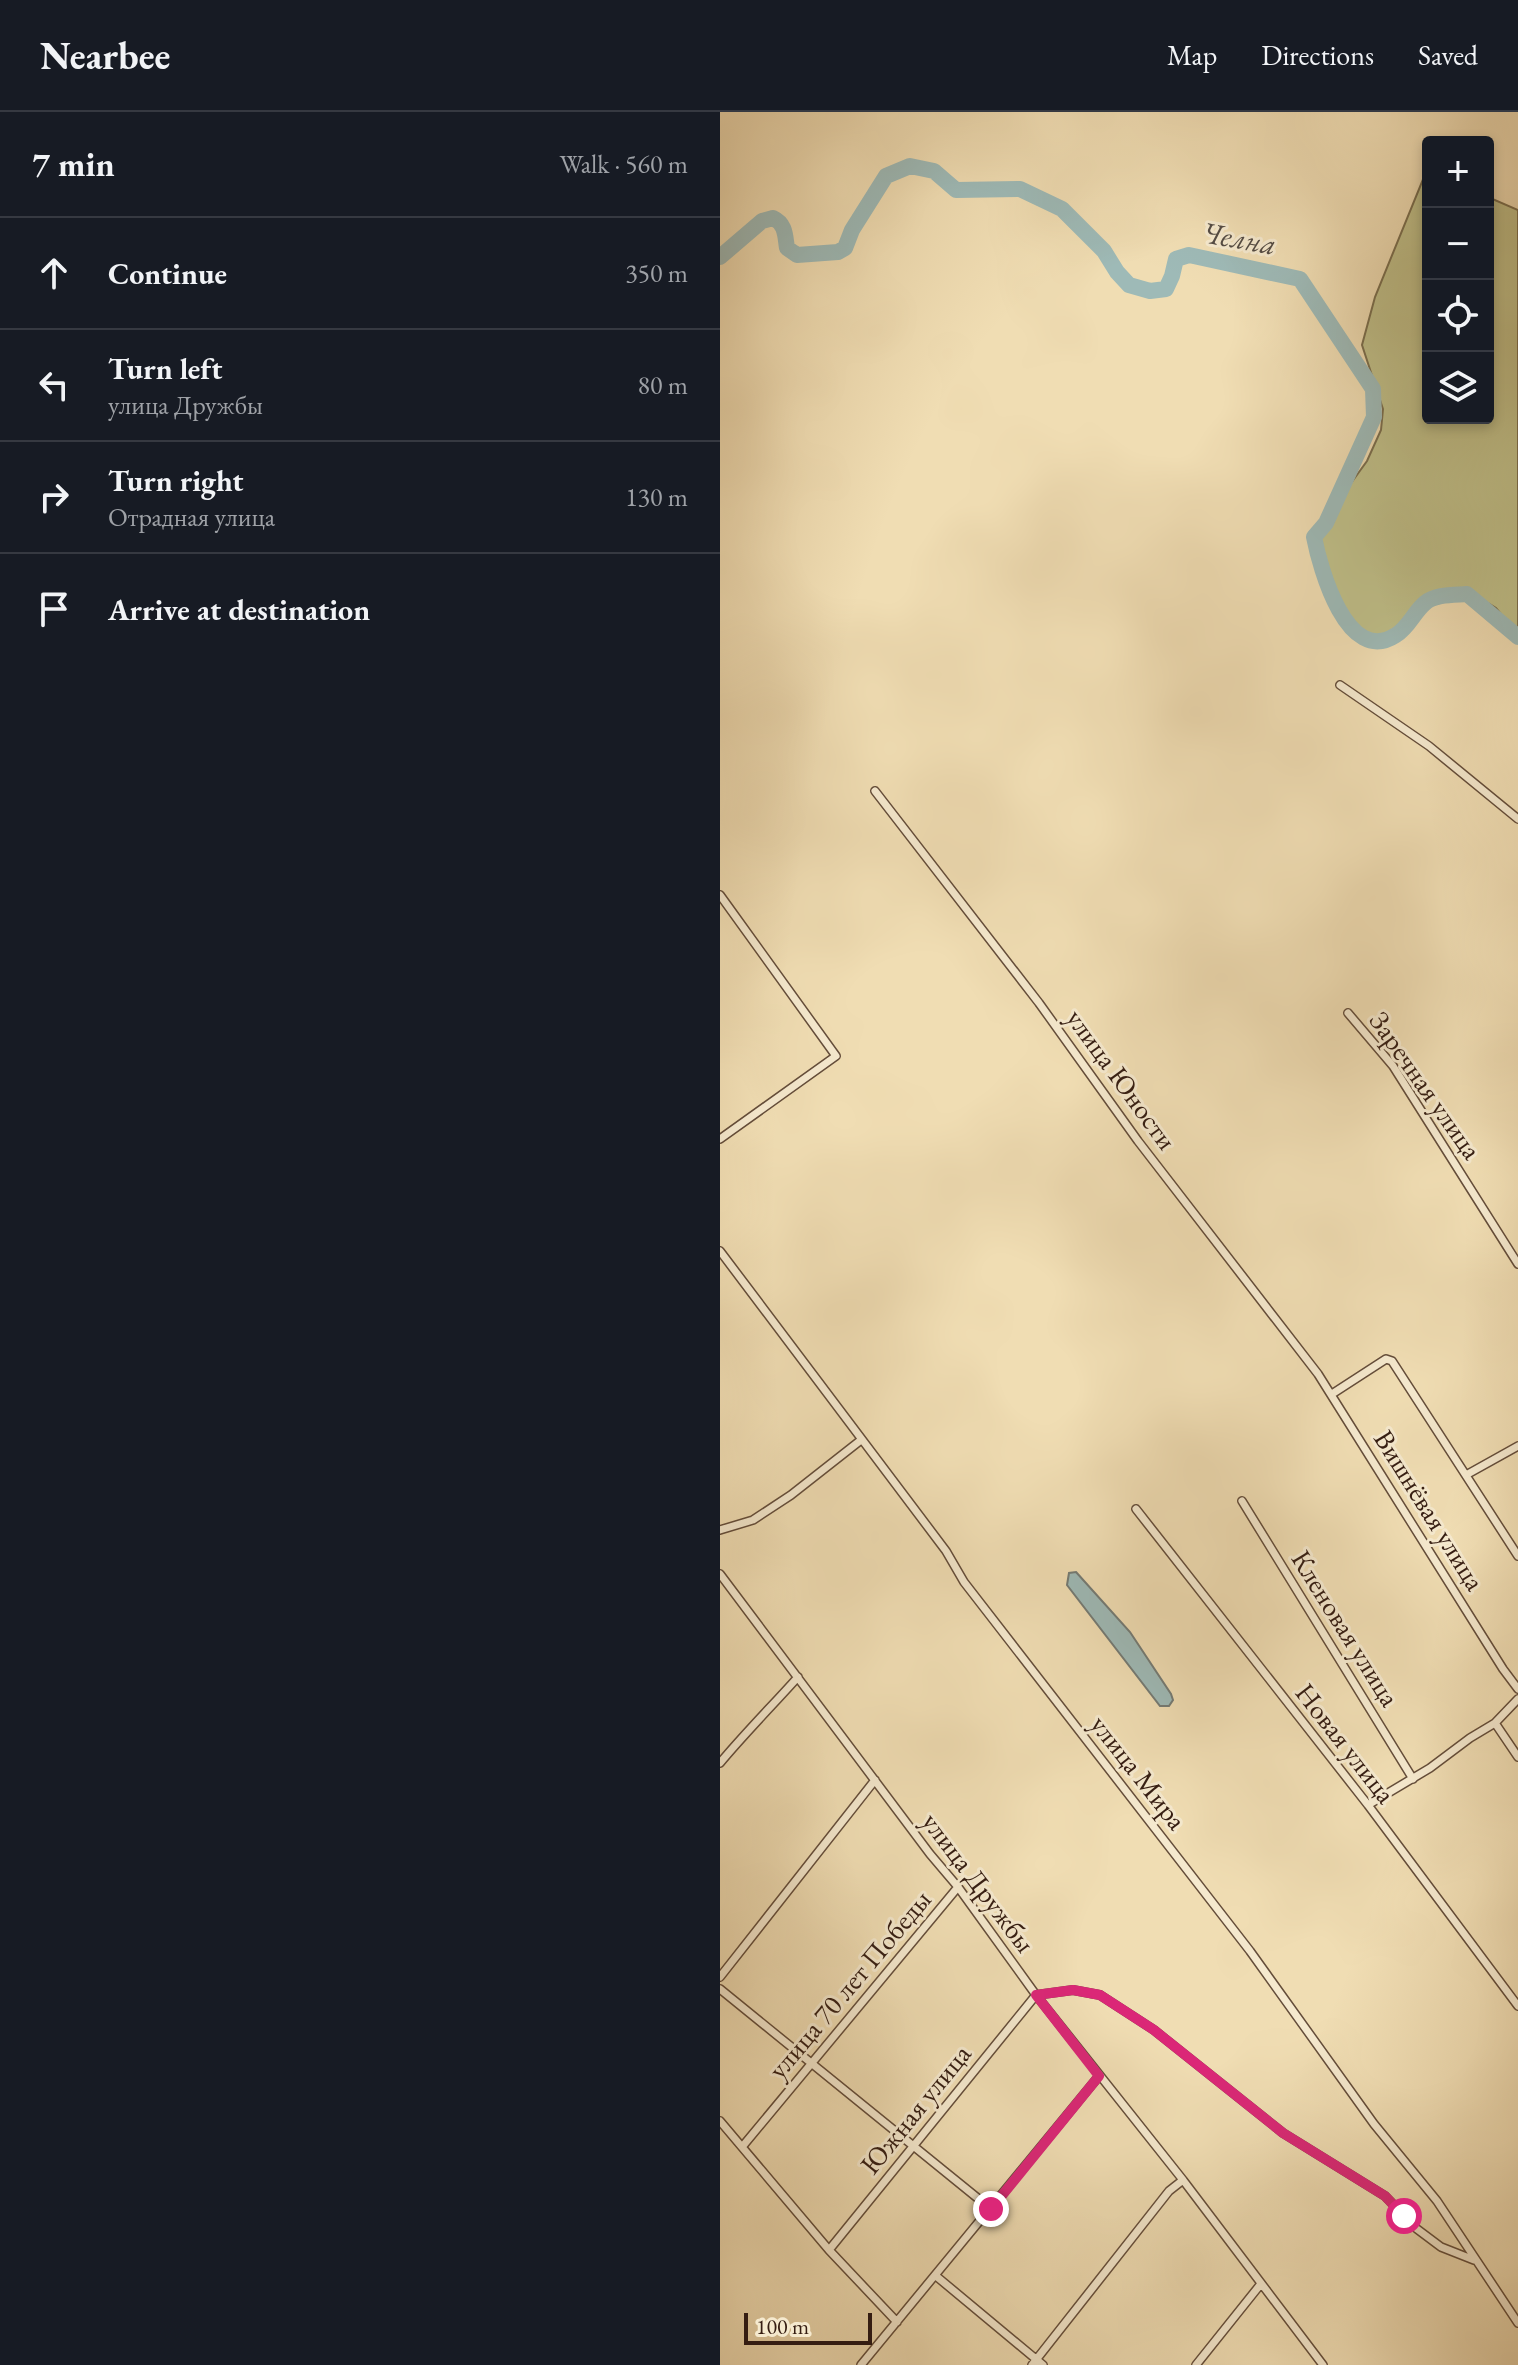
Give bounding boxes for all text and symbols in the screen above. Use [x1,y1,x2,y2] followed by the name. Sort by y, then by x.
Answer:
[40,31,170,80] text: Nearbee
[1167,37,1217,73] text: Map
[1261,37,1374,73] text: Directions
[1418,37,1478,73] text: Saved
[1422,136,1494,424] map controls
[1422,136,1494,208] button: +
[32,142,115,186] text: 7 min
[560,147,688,181] text: Walk · 560 m
[1422,208,1494,280] button: −
[1199,212,1279,264] water label: Челна
[32,251,76,295] icon: ahead
[108,254,227,293] text: Continue
[625,256,688,290] text: 350 m
[1422,280,1494,352] button: locate
[108,349,222,388] text: Turn left
[1422,352,1494,424] button: layers
[32,363,76,407] icon: left
[638,368,688,402] text: 80 m
[108,388,263,422] text: улица Дружбы
[108,461,244,500] text: Turn right
[32,475,76,519] icon: right
[625,480,688,514] text: 130 m
[108,500,275,534] text: Отрадная улица
[32,587,76,631] icon: arrive
[108,590,370,629] text: Arrive at destination
[1059,1001,1185,1157] street label: улица Юности
[1362,1004,1491,1167] street label: Заречная улица
[1366,1423,1494,1598] street label: Вишнёвая улица
[1284,1543,1409,1714] street label: Кленовая улица
[1288,1676,1405,1811] street label: Новая улица
[1083,1707,1196,1837] street label: улица Мира
[914,1805,1044,1959] street label: улица Дружбы
[759,1882,939,2086] street label: улица 70 лет Победы
[851,2036,979,2182] street label: Южная улица
[973,2191,1009,2227] route end
[1386,2198,1422,2234] route start
[744,2309,872,2345] scale bar
[756,2312,809,2341] text: 100 m

